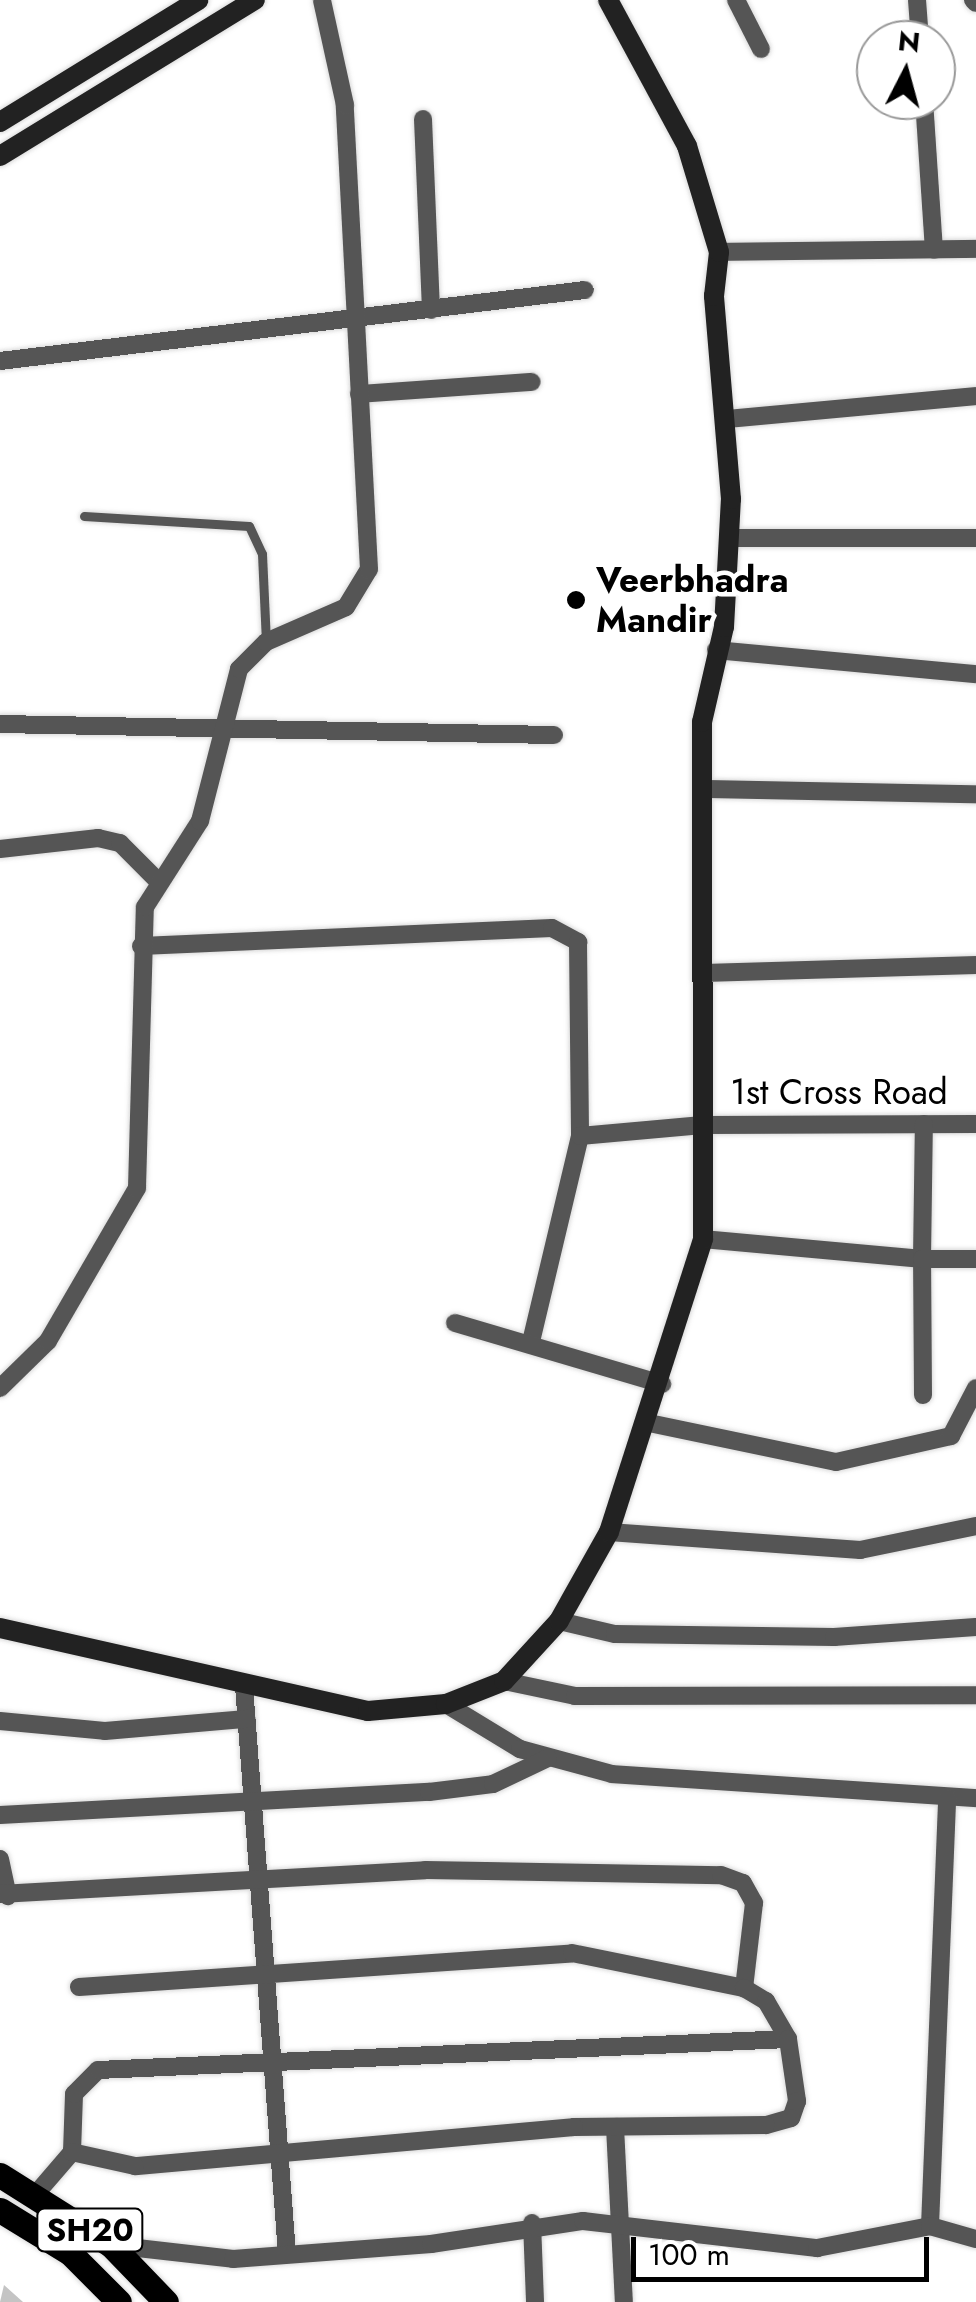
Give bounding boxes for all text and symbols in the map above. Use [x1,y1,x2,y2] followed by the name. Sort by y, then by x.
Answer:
[856,20,956,120] north arrow
[896,20,922,63] text: N
[596,559,789,641] place label: Veerbhadra Mandir
[565,589,587,611] marker: Veerbhadra Mandir
[730,1071,948,1113] street label: 1st Cross Road
[35,2203,145,2257] road number: SH20
[636,2217,934,2279] scale bar
[648,2233,730,2276] text: 100 m

